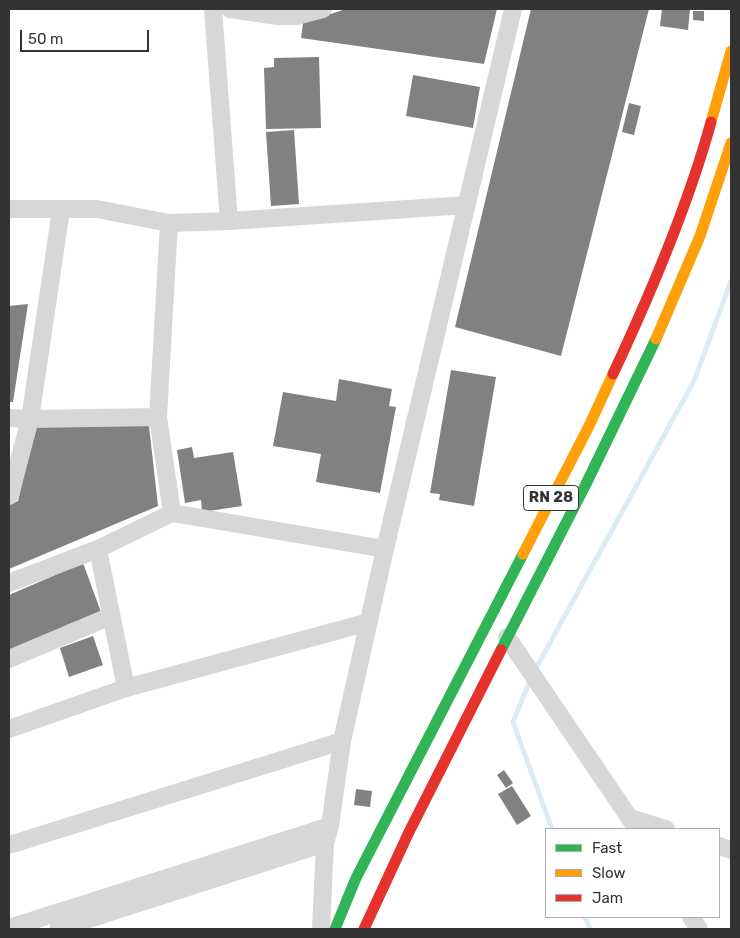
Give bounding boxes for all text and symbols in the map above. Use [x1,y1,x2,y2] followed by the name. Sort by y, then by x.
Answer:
[22,20,151,52] scale bar
[28,30,63,48] text: 50 m
[524,486,578,510] road number: RN 28
[545,828,720,918] legend
[592,839,622,857] text: Fast
[592,864,625,882] text: Slow
[592,889,623,907] text: Jam

